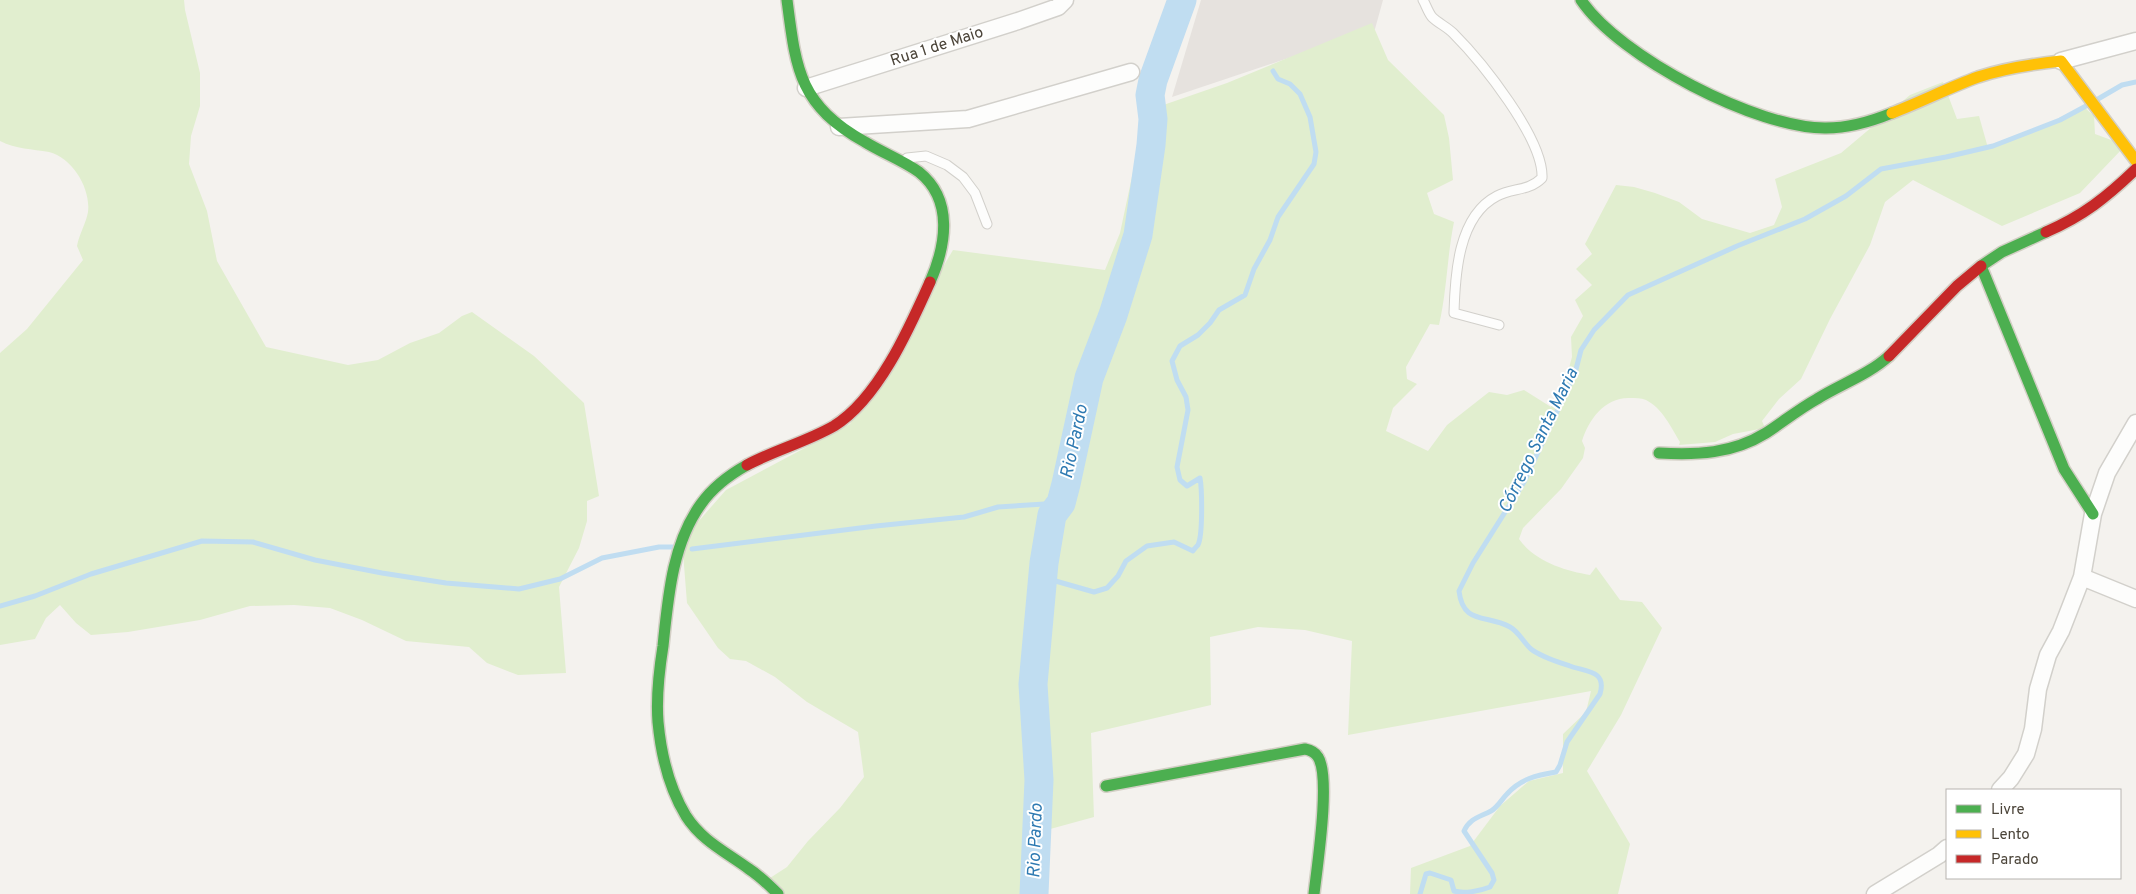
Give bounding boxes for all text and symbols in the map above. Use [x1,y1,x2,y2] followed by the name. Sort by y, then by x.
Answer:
[888,23,986,71] street label: Rua 1 de Maio
[1494,364,1584,517] water label: Córrego Santa Maria
[1056,403,1094,481] water label: Rio Pardo
[1946,789,2121,879] legend
[1991,801,2025,820] text: Livre
[1023,803,1049,879] water label: Rio Pardo
[1991,826,2030,845] text: Lento
[1991,851,2039,870] text: Parado

